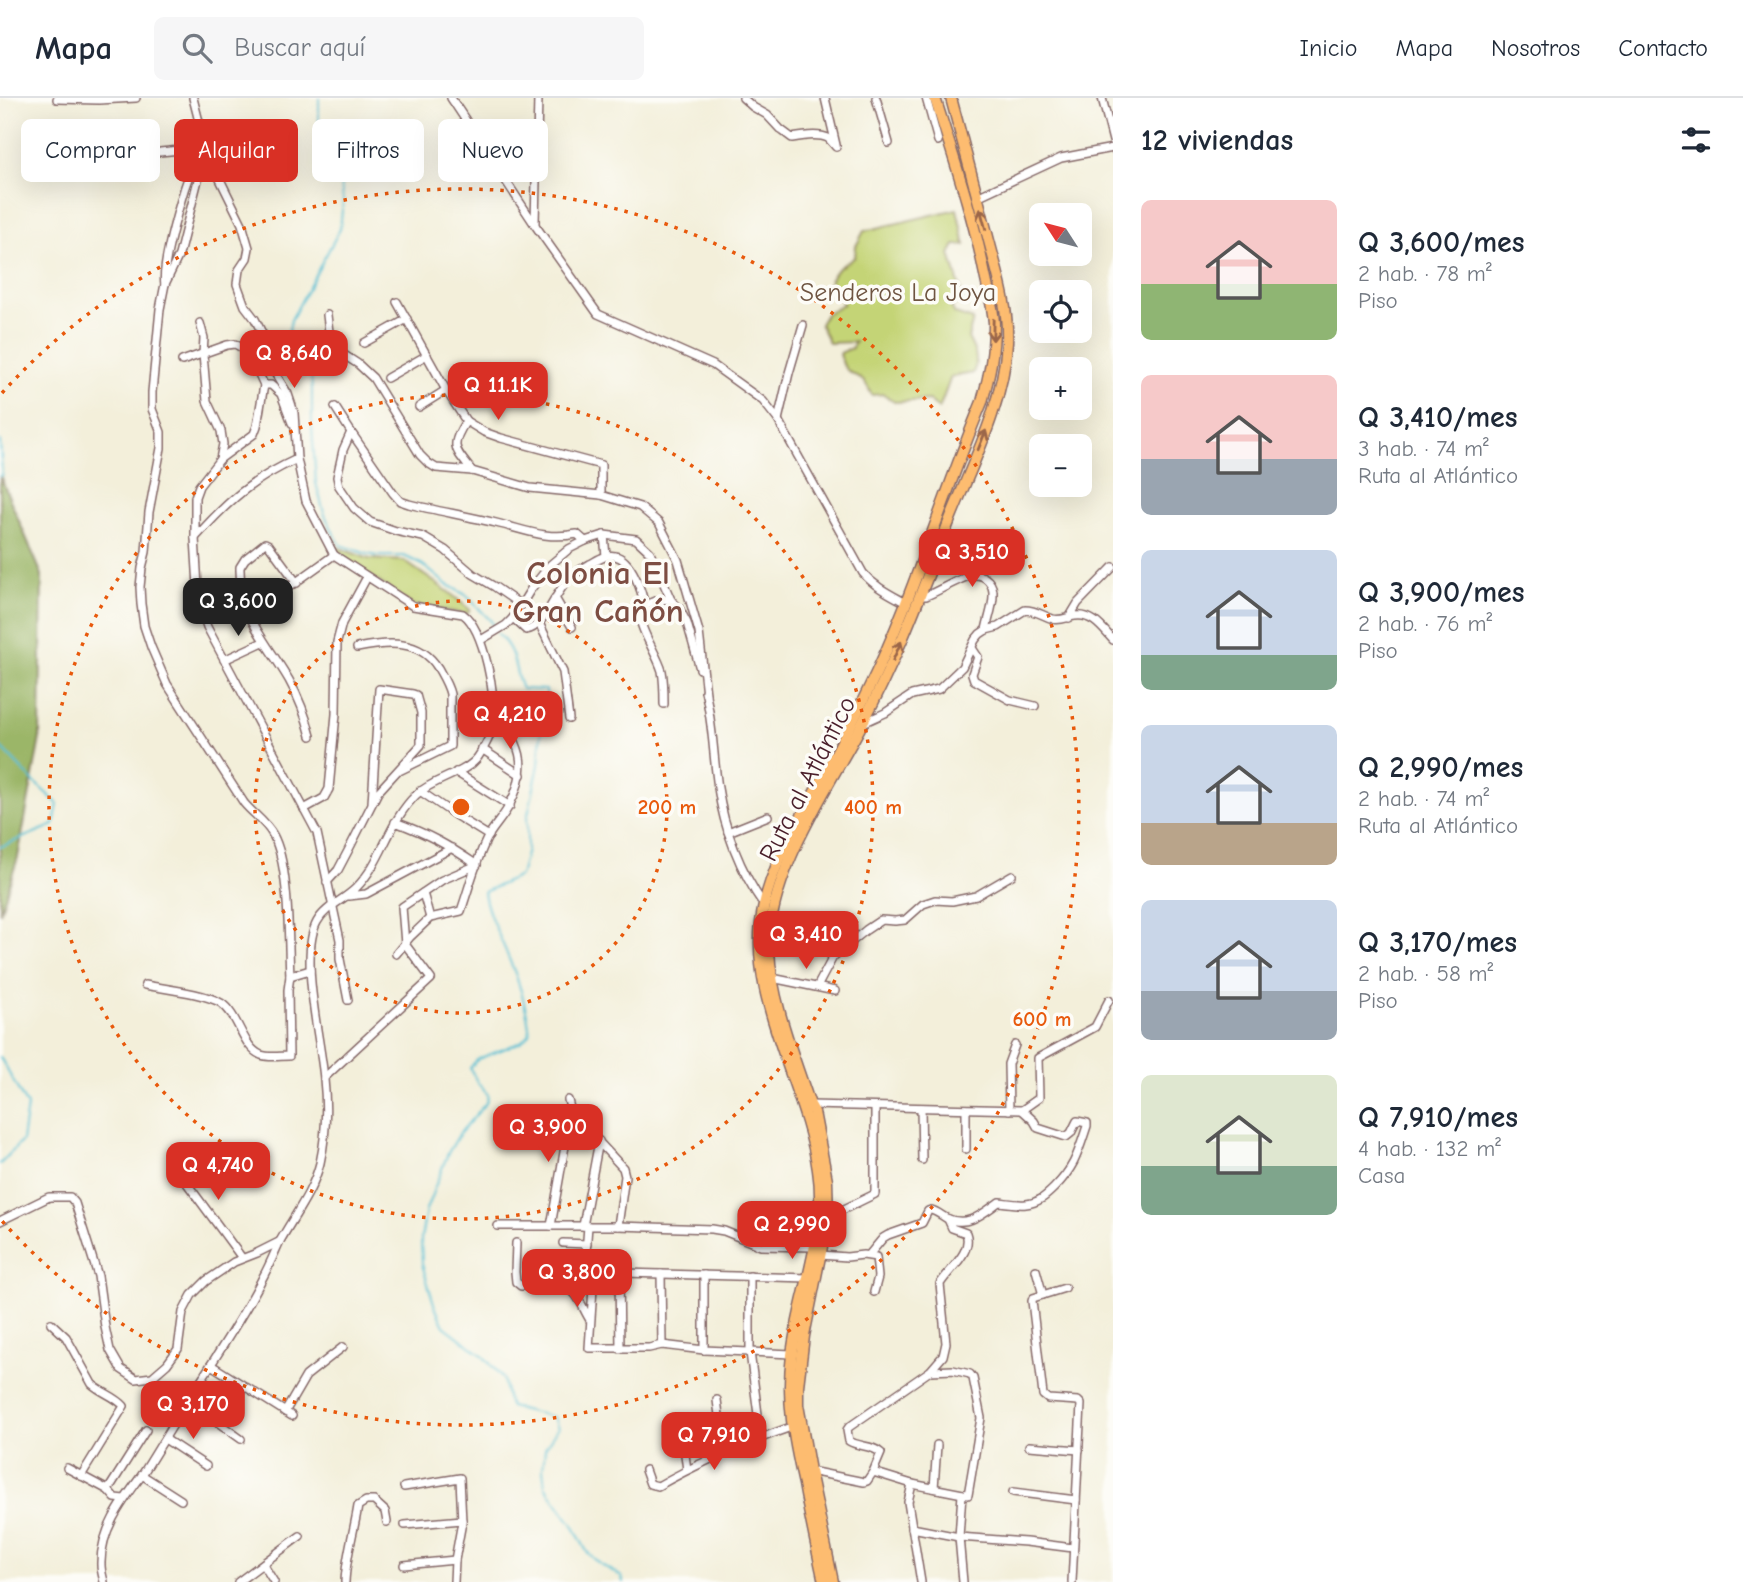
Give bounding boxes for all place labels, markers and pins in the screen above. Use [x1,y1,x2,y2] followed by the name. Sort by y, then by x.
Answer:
[229,330,359,390] pin: Q 8,640
[433,362,563,422] pin: Q 11.1K
[907,530,1037,589] pin: Q 3,510
[173,578,303,638] pin: Q 3,600
[445,692,575,751] pin: Q 4,210
[449,795,473,819] centre of rings
[741,912,871,971] pin: Q 3,410
[483,1104,613,1164] pin: Q 3,900
[153,1142,283,1202] pin: Q 4,740
[727,1202,857,1261] pin: Q 2,990
[512,1250,642,1309] pin: Q 3,800
[128,1382,258,1441] pin: Q 3,170
[649,1412,779,1472] pin: Q 7,910

